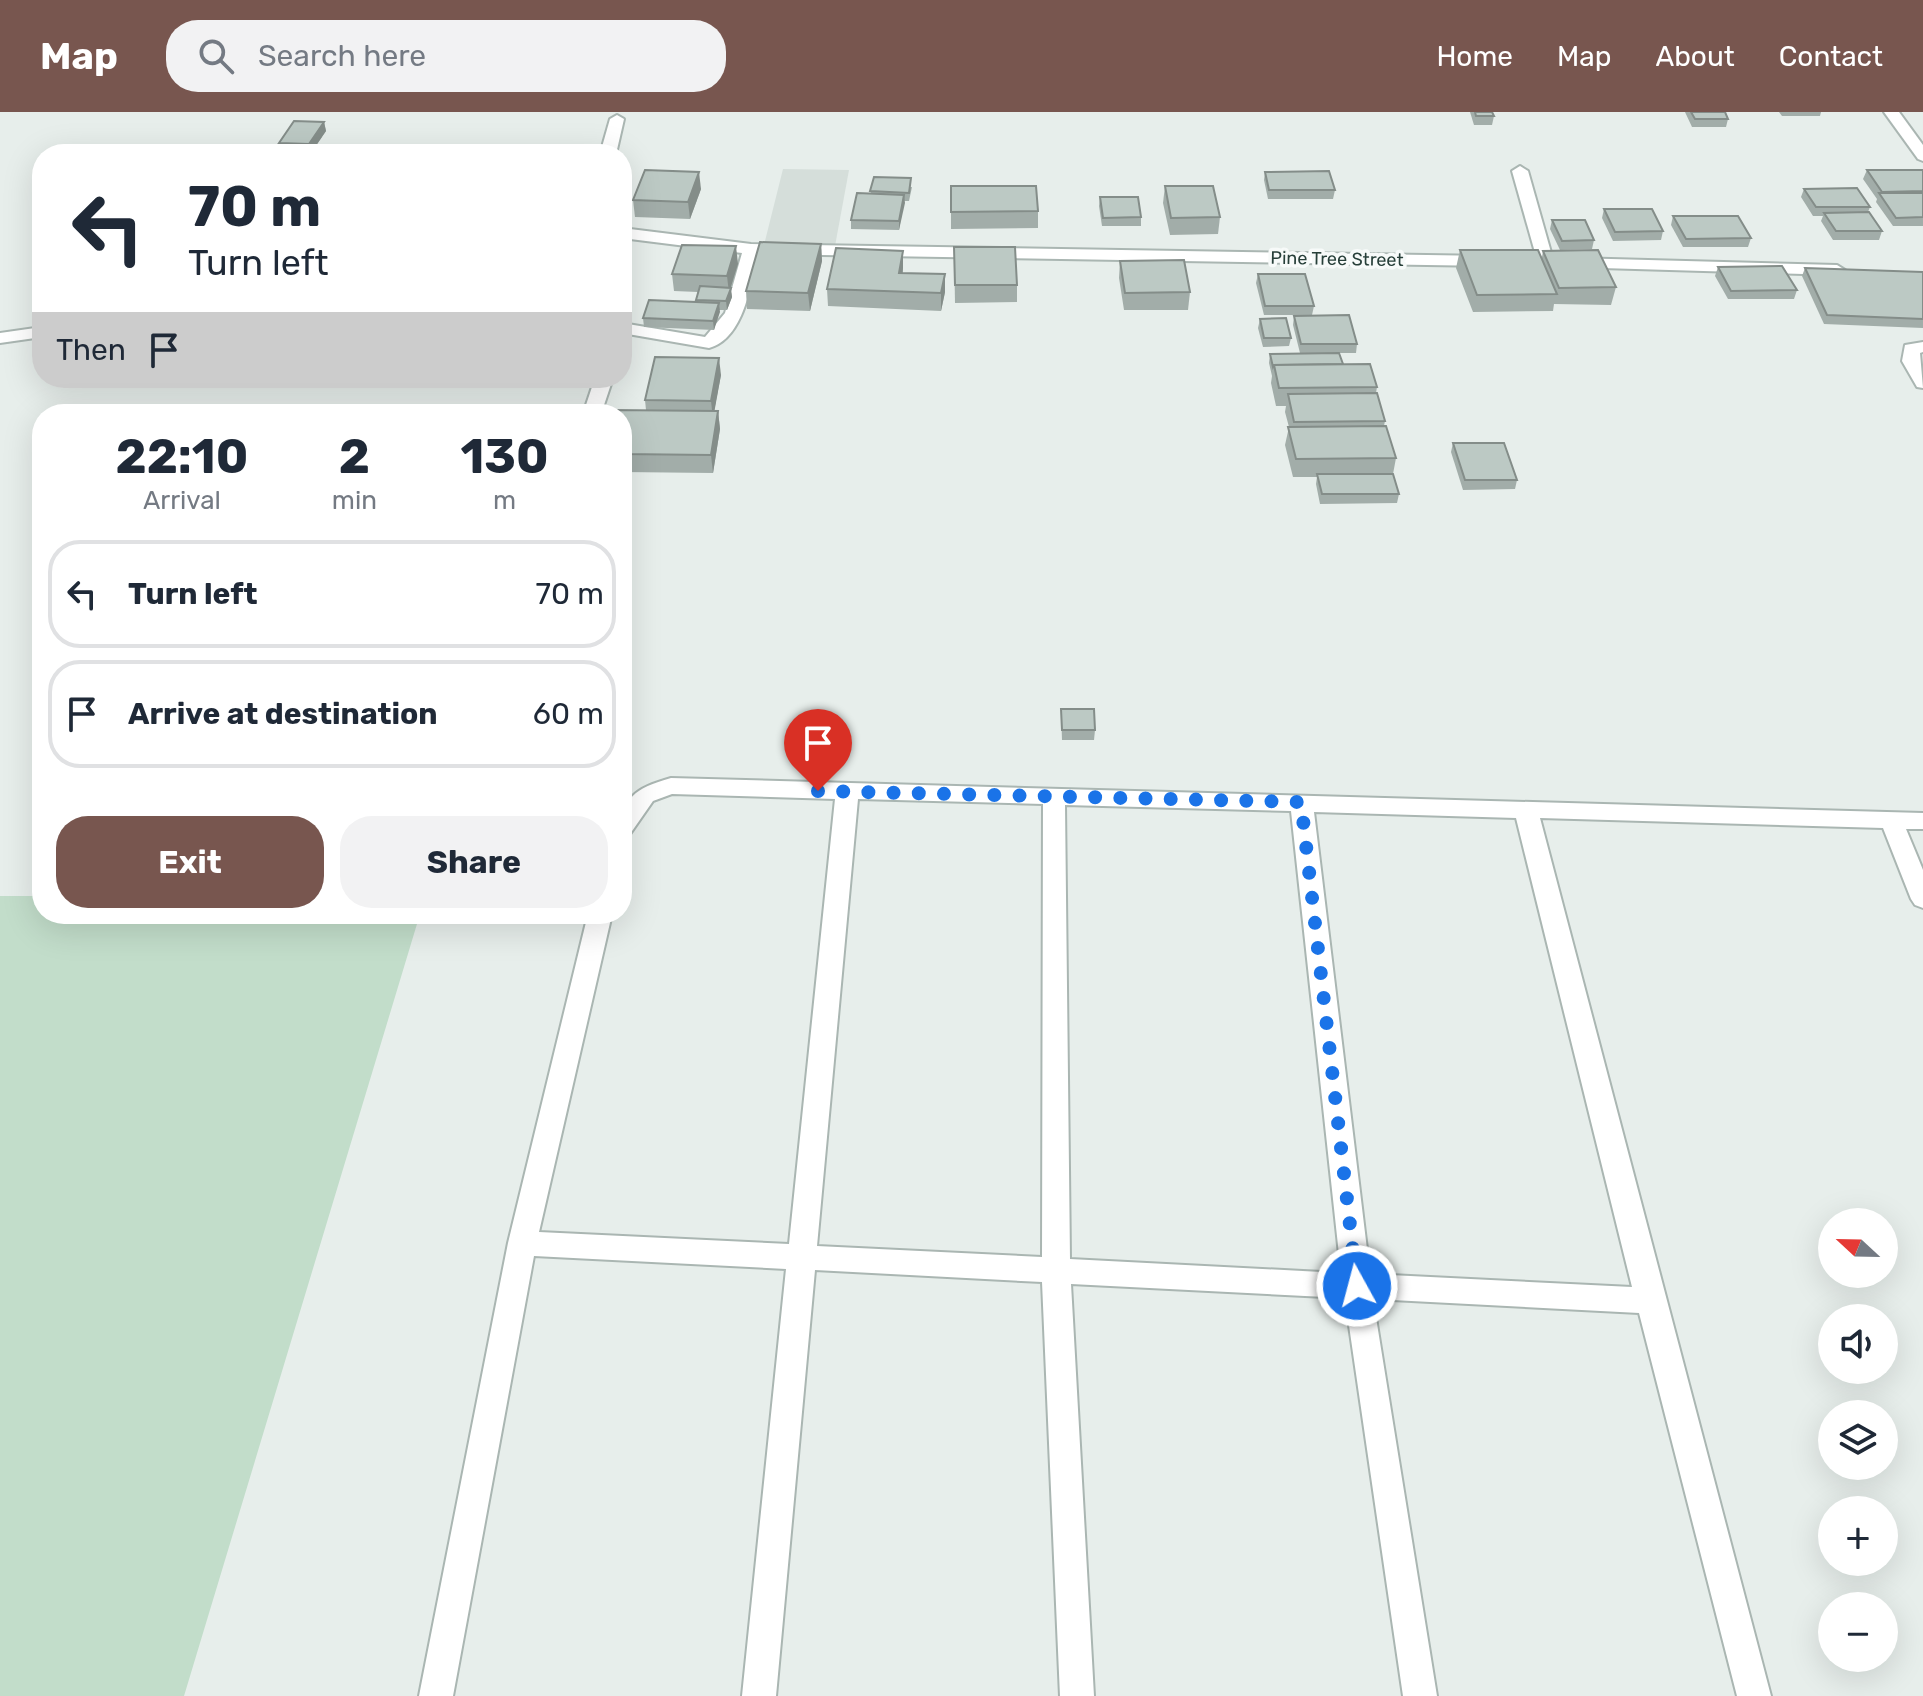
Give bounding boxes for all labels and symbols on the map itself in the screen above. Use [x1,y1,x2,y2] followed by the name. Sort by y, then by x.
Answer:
[1270,247,1404,271] street label: Pine Tree Street
[784,709,852,791] pin
[1818,1208,1898,1288] north arrow
[1315,1244,1399,1328] position arrow

